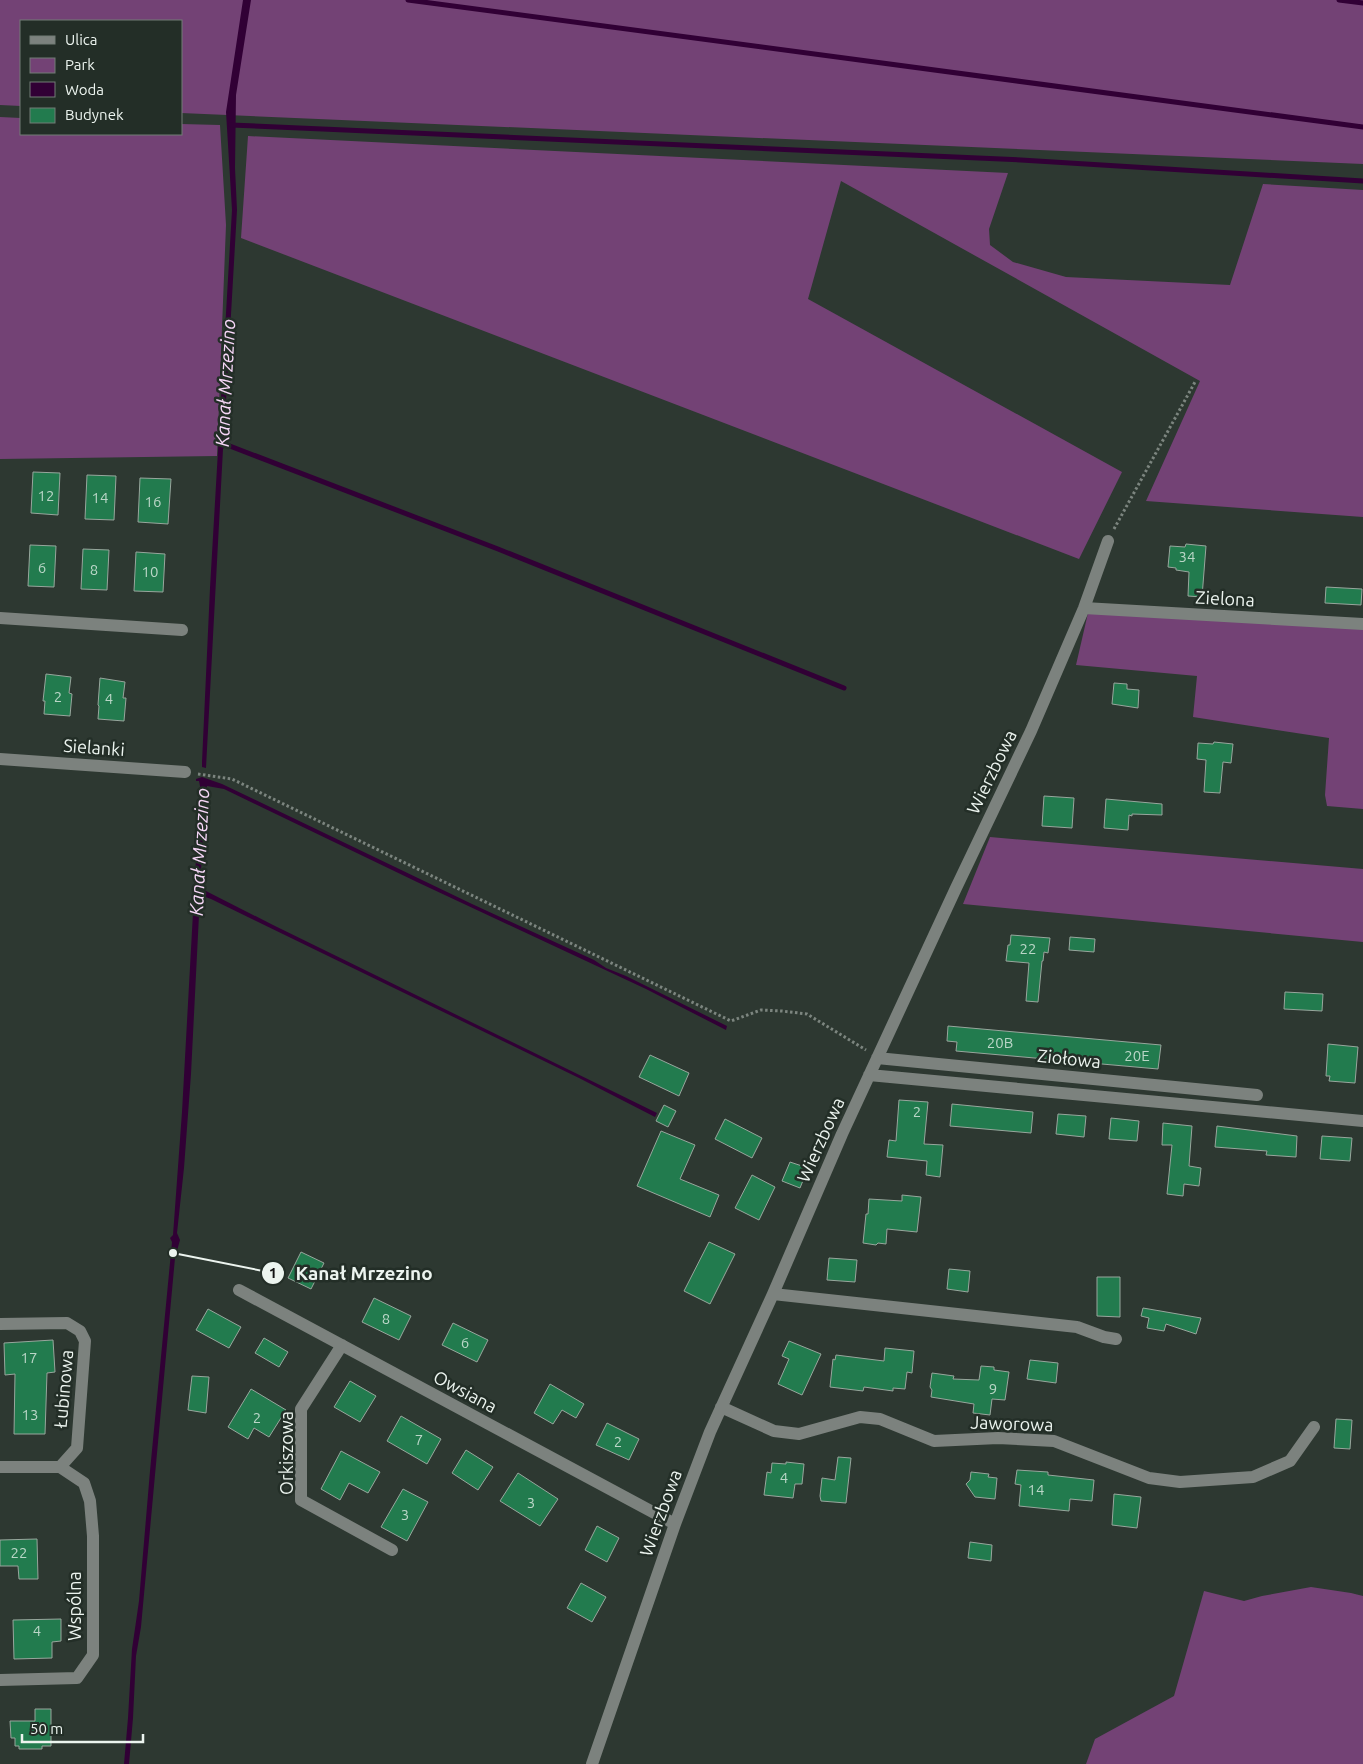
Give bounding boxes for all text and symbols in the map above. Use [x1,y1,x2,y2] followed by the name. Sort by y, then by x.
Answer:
[20,20,182,135] legend
[65,31,97,48] text: Ulica
[65,56,95,73] text: Park
[65,81,104,98] text: Woda
[65,106,124,123] text: Budynek
[211,319,239,447] water label: Kanał Mrzezino
[38,487,54,504] house number: 12
[92,489,108,506] house number: 14
[145,493,161,510] house number: 16
[1179,548,1195,565] house number: 34
[38,559,46,576] house number: 6
[90,561,98,578] house number: 8
[142,563,158,580] house number: 10
[1195,586,1255,610] street label: Zielona
[54,688,62,705] house number: 2
[105,690,113,707] house number: 4
[962,726,1020,817] street label: Wierzbowa
[63,735,125,759] street label: Sielanki
[185,788,213,916] water label: Kanał Mrzezino
[1020,940,1036,957] house number: 22
[987,1034,1013,1051] house number: 20B
[1036,1045,1102,1071] street label: Ziołowa
[1124,1047,1150,1064] house number: 20E
[793,1094,848,1185] street label: Wierzbowa
[913,1103,921,1120] house number: 2
[261,1256,443,1290] callout: Kanał Mrzezino
[295,1262,433,1284] text: Kanał Mrzezino
[269,1264,277,1281] text: 1
[382,1310,390,1327] house number: 8
[461,1334,469,1351] house number: 6
[21,1349,37,1366] house number: 17
[50,1349,76,1429] street label: Łubinowa
[430,1366,501,1416] street label: Owsiana
[989,1380,997,1397] house number: 9
[22,1406,38,1423] house number: 13
[253,1409,261,1426] house number: 2
[276,1411,296,1495] street label: Orkiszowa
[970,1412,1054,1434] street label: Jaworowa
[415,1431,423,1448] house number: 7
[614,1433,622,1450] house number: 2
[635,1467,685,1559] street label: Wierzbowa
[780,1469,788,1486] house number: 4
[1028,1481,1044,1498] house number: 14
[527,1494,535,1511] house number: 3
[401,1506,409,1523] house number: 3
[11,1544,27,1561] house number: 22
[64,1571,84,1641] street label: Wspólna
[33,1622,41,1639] house number: 4
[22,1712,144,1744] scale bar
[30,1720,63,1737] text: 50 m

